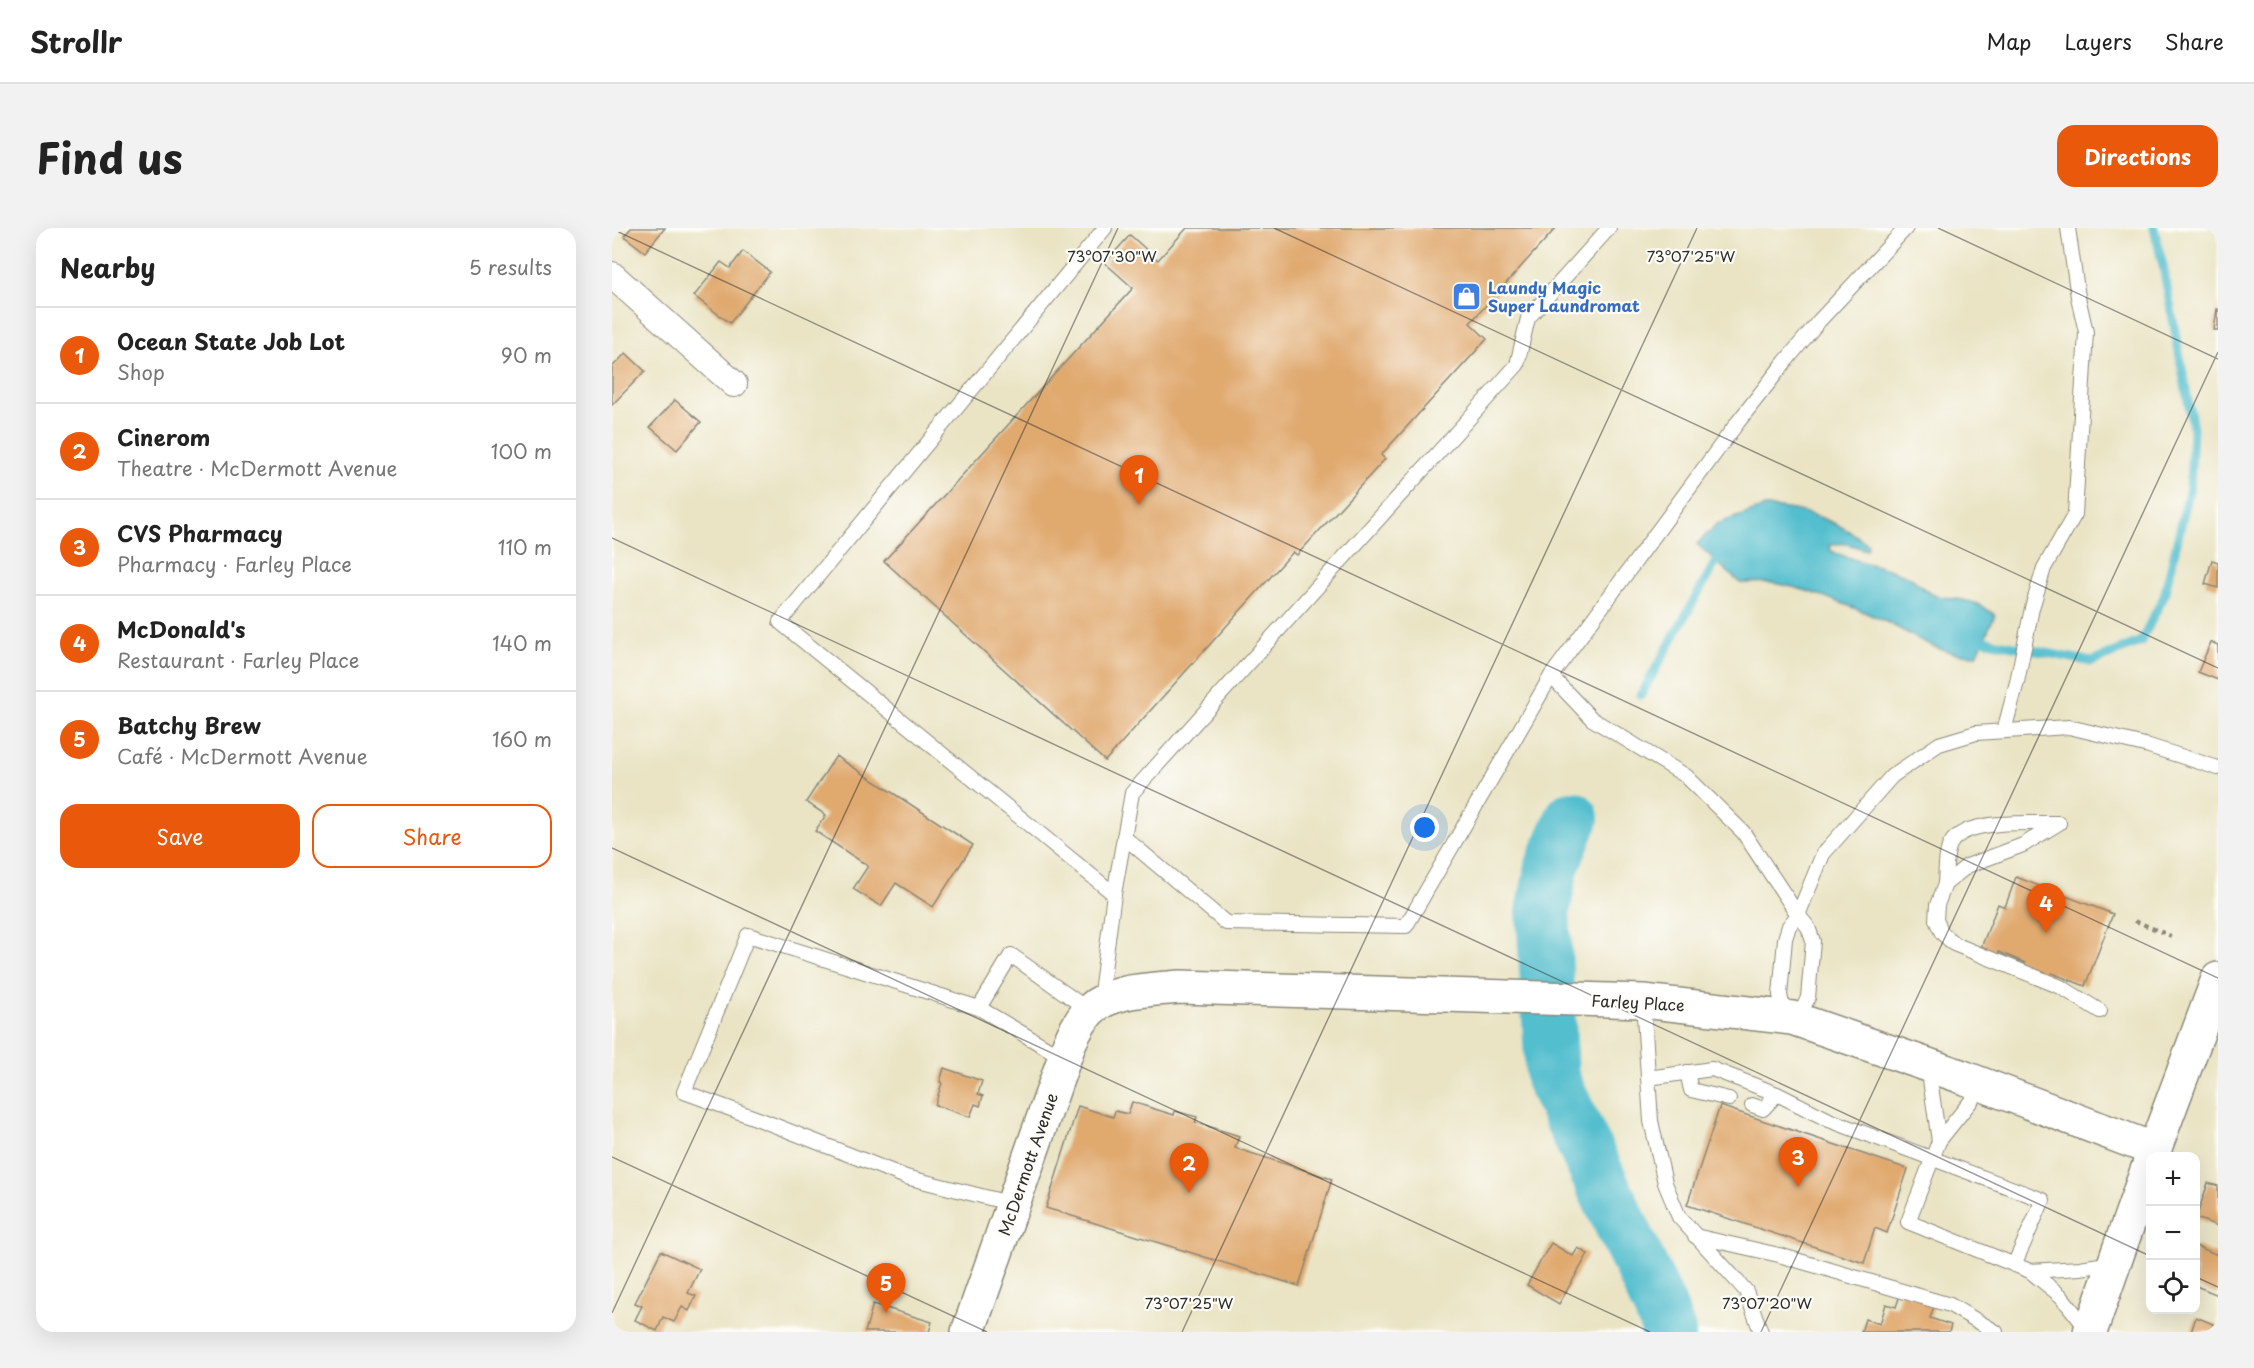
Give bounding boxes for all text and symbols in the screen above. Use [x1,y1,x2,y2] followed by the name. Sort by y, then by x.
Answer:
[30,20,122,63] text: Strollr
[1987,25,2031,57] text: Map
[2064,25,2132,57] text: Layers
[2165,25,2224,57] text: Share
[36,125,183,188] text: Find us
[2057,125,2218,187] button: Directions
[1067,244,1157,267] text: 73°07'30"W
[1647,244,1736,267] text: 73°07'25"W
[60,248,155,287] text: Nearby
[469,252,552,282] text: 5 results
[1488,275,1640,317] place label: Laundy Magic Super Laundromat
[1451,280,1483,312] shop icon: Laundy Magic Super Laundromat
[117,324,345,357] text: Ocean State Job Lot
[75,340,84,370] text: 1
[501,340,552,370] text: 90 m
[117,357,165,387] text: Shop
[117,420,210,453] text: Cinerom
[72,436,87,466] text: 2
[491,436,552,466] text: 100 m
[117,453,397,483] text: Theatre · McDermott Avenue
[1120,456,1158,505] pin: 1
[117,516,283,549] text: CVS Pharmacy
[73,532,86,562] text: 3
[498,532,552,562] text: 110 m
[117,549,352,579] text: Pharmacy · Farley Place
[117,612,246,645] text: McDonald's
[73,628,86,658] text: 4
[492,628,552,658] text: 140 m
[117,645,359,675] text: Restaurant · Farley Place
[117,708,261,741] text: Batchy Brew
[73,724,86,754] text: 5
[492,724,552,754] text: 160 m
[117,741,368,771] text: Café · McDermott Avenue
[60,804,300,868] button: Save
[312,804,552,868] button: Share
[1410,813,1439,842] your location
[2026,884,2066,933] pin: 4
[1591,988,1685,1016] street label: Farley Place
[991,1089,1063,1239] street label: McDermott Avenue
[1778,1138,1818,1187] pin: 3
[1170,1144,1208,1193] pin: 2
[2146,1152,2200,1314] map controls
[2146,1152,2200,1206] button: +
[2146,1206,2200,1260] button: −
[2146,1260,2200,1314] button: locate
[866,1264,906,1313] pin: 5
[1145,1291,1234,1314] text: 73°07'25"W
[1722,1291,1813,1314] text: 73°07'20"W

